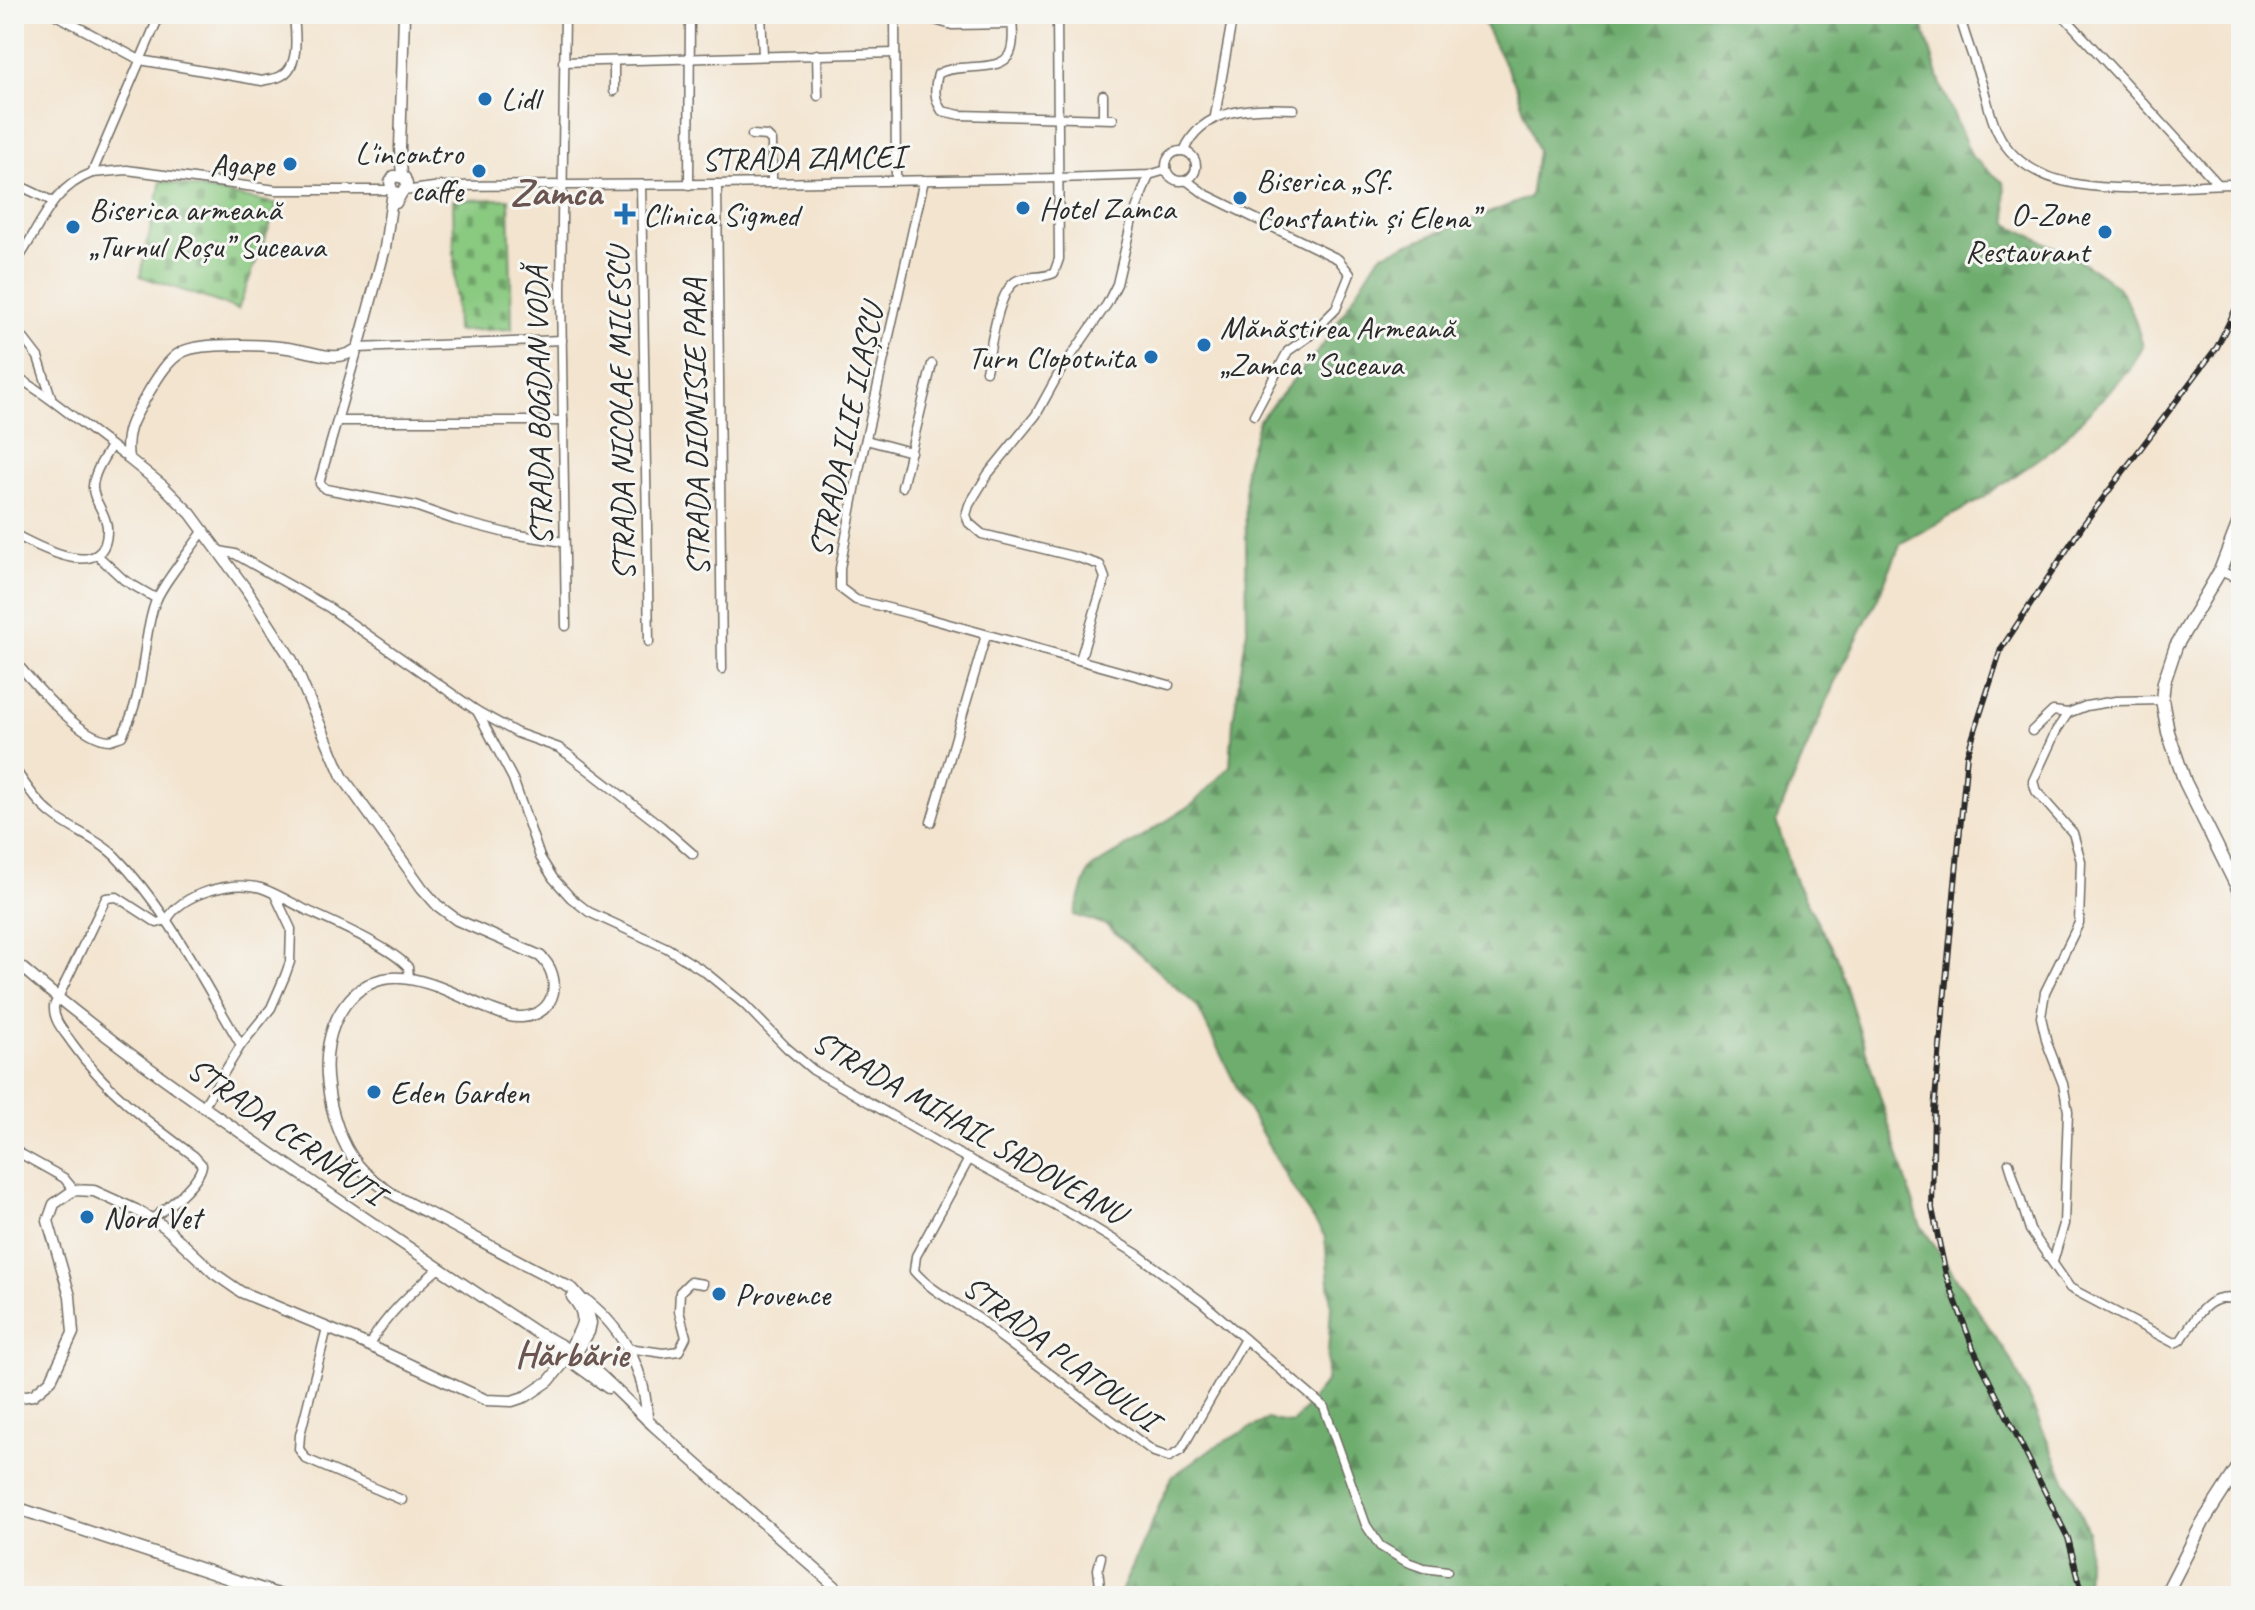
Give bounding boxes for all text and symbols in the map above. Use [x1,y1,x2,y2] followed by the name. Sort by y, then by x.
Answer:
[501,79,545,120] place label: Lidl
[476,90,494,108] marker: Lidl
[355,133,466,211] place label: L'incontro caffe
[701,136,911,180] street label: STRADA ZAMCEI
[210,144,277,185] place label: Agape
[281,155,299,173] marker: Agape
[1256,160,1485,238] place label: Biserica „Sf. Constantin și Elena”
[470,162,488,180] marker: L'incontro caffe
[510,167,604,217] district label: Zamca
[1039,188,1178,229] place label: Hotel Zamca
[89,189,327,267] place label: Biserica armeană „Turnul Roșu” Suceava
[1231,189,1249,207] marker: Biserica „Sf. Constantin și Elena”
[643,194,803,235] place label: Clinica Sigmed
[1965,194,2092,272] place label: O-Zone Restaurant
[1014,199,1032,217] marker: Hotel Zamca
[614,203,636,225] marker: Clinica Sigmed
[64,218,82,236] marker: Biserica armeană „Turnul Roșu” Suceava
[2096,223,2114,241] marker: O-Zone Restaurant
[598,243,644,581] street label: STRADA NICOLAE MILESCU
[516,261,562,546] street label: STRADA BOGDAN VODĂ
[673,277,719,576] street label: STRADA DIONISIE PARA
[799,295,894,561] street label: STRADA ILIE ILAȘCU
[1220,307,1457,385] place label: Mănăstirea Armeană „Zamca” Suceava
[1195,336,1213,354] marker: Mănăstirea Armeană „Zamca” Suceava
[968,337,1137,378] place label: Turn Clopotnita
[1142,348,1160,366] marker: Turn Clopotnita
[805,1021,1137,1236] street label: STRADA MIHAIL SADOVEANU
[180,1048,398,1218] street label: STRADA CERNĂUȚI
[390,1072,530,1113] place label: Eden Garden
[365,1083,383,1101] marker: Eden Garden
[103,1197,205,1238] place label: Nord Vet
[78,1208,96,1226] marker: Nord Vet
[955,1266,1173,1444] street label: STRADA PLATOULUI
[735,1274,832,1315] place label: Provence
[710,1285,728,1303] marker: Provence
[515,1331,632,1377] district label: Hărbărie

